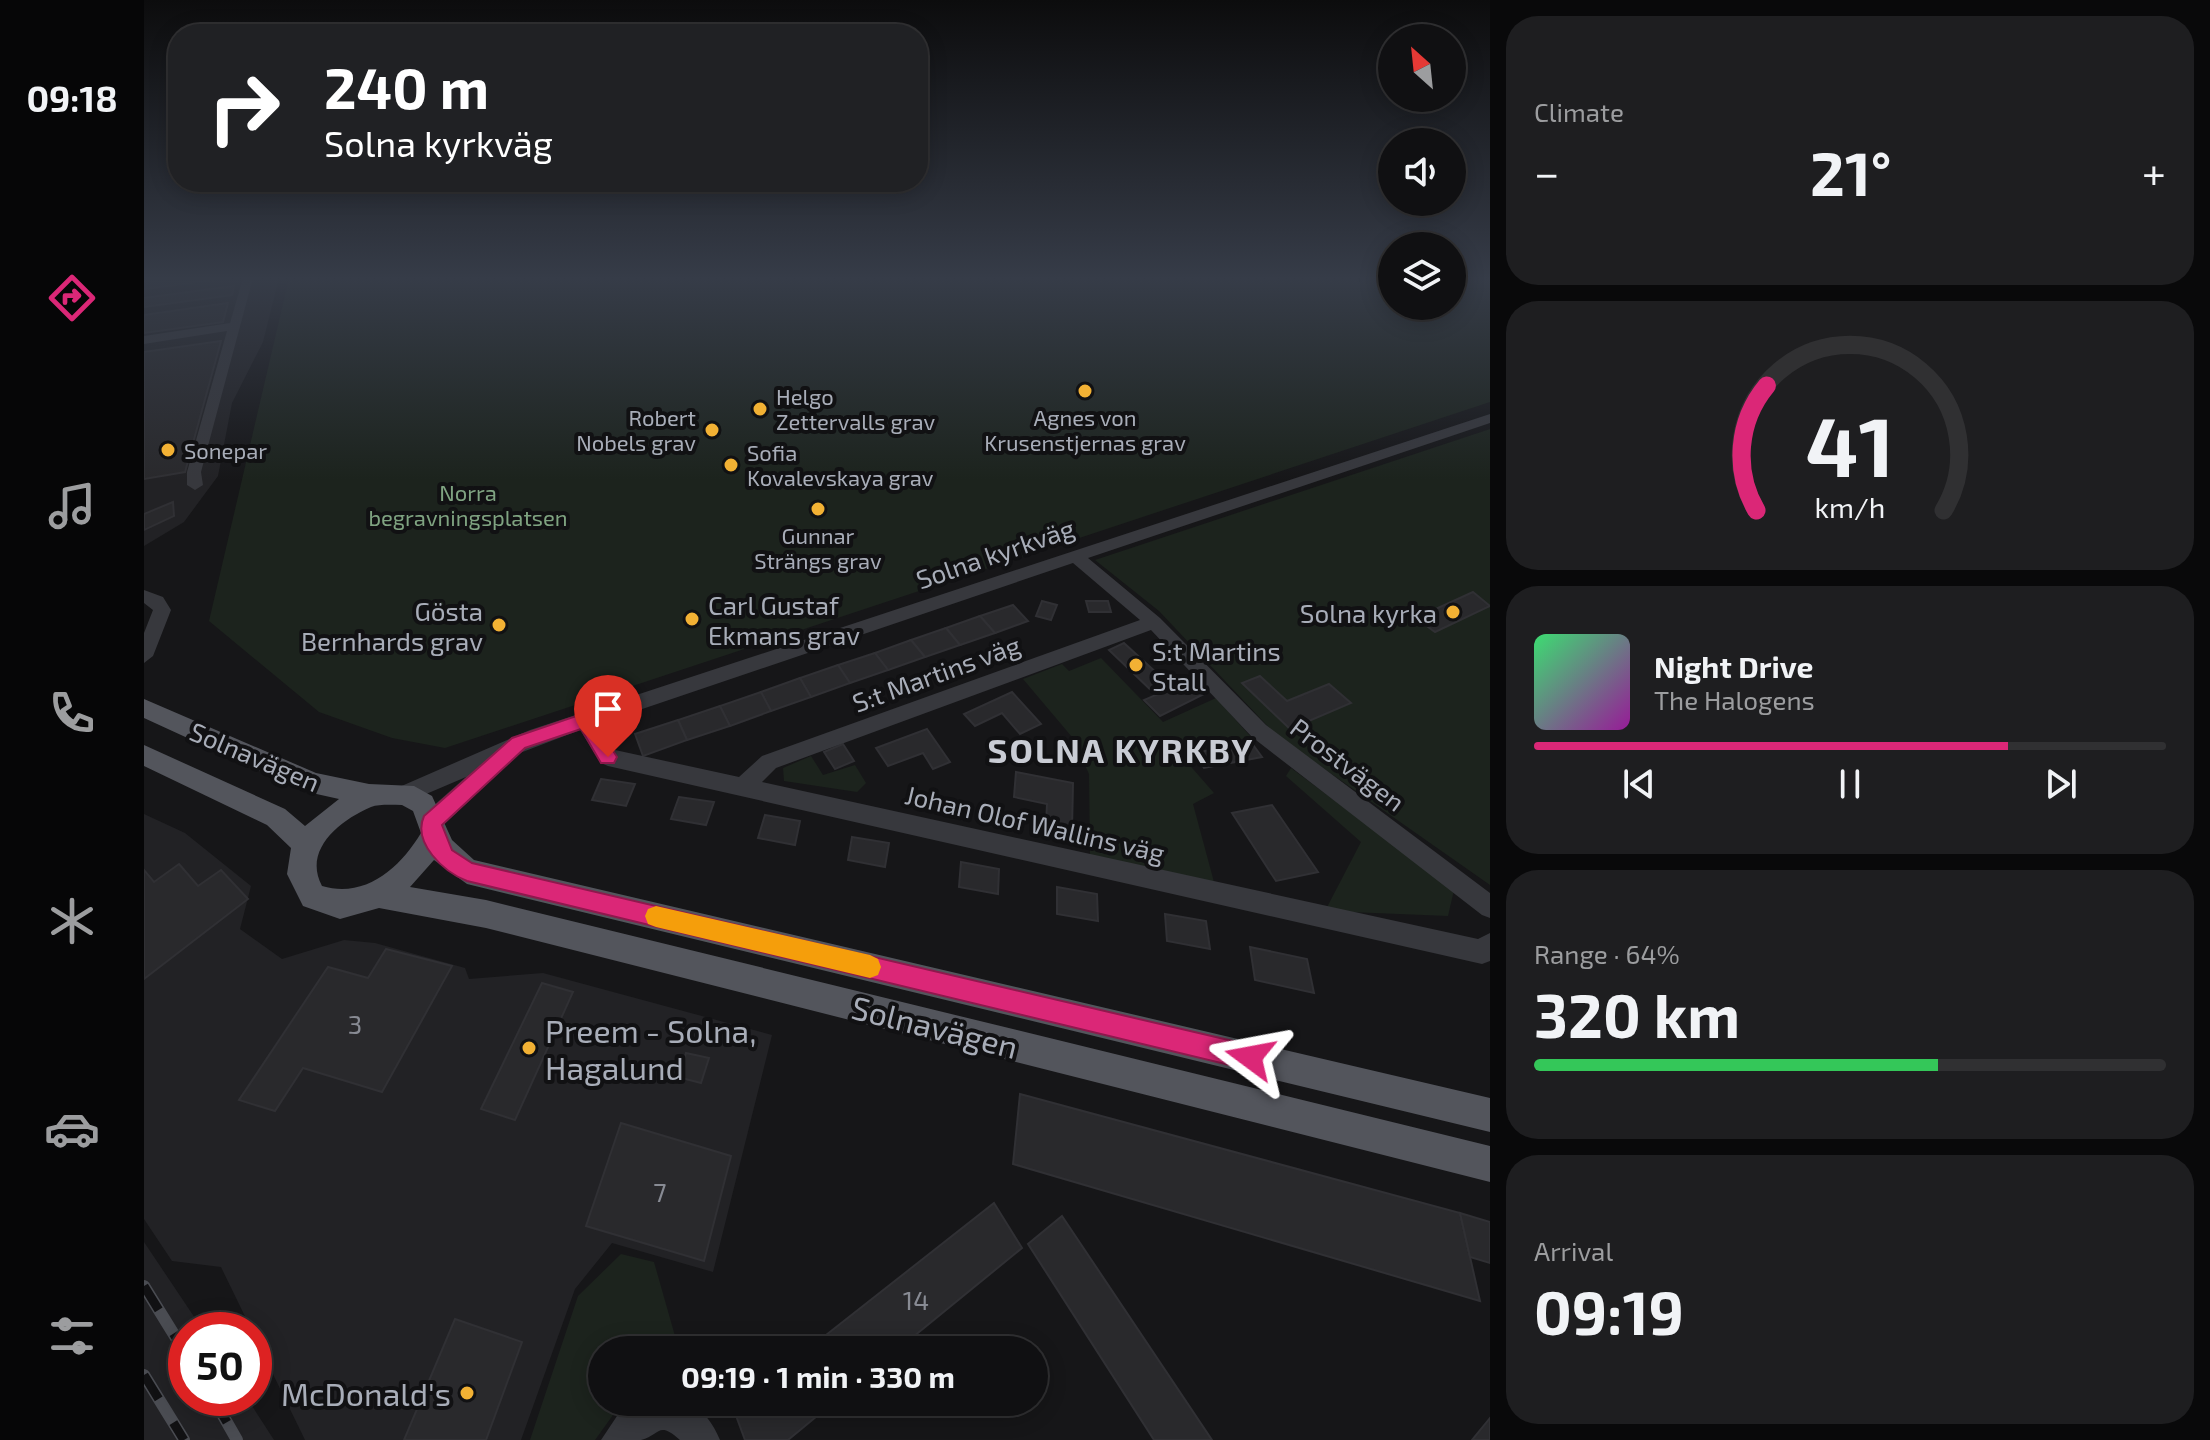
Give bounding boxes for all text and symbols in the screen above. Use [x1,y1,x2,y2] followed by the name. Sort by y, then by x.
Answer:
[1378,24,1466,112] north arrow
[1378,24,1466,320] map controls
[324,53,489,120] text: 240 m
[192,56,296,160] icon: right
[26,76,118,119] text: 09:18
[1534,96,1624,127] text: Climate
[324,121,553,164] text: Solna kyrkväg
[1378,128,1466,216] button: sound
[1810,136,1891,208] text: 21°
[1534,145,1560,198] text: −
[2142,145,2166,198] text: +
[1378,232,1466,320] button: layers
[44,270,100,326] icon: directions
[1076,382,1094,400] marker: Agnes von Krusenstjernas grav
[776,383,936,434] place label: Helgo Zettervalls grav
[1806,394,1894,494] text: 41
[751,400,769,418] marker: Helgo Zettervalls grav
[576,404,696,455] place label: Robert Nobels grav
[984,404,1186,456] place label: Agnes von Krusenstjernas grav
[703,421,721,439] marker: Robert Nobels grav
[184,437,267,463] place label: Sonepar
[747,439,934,490] place label: Sofia Kovalevskaya grav
[159,441,177,459] marker: Sonepar
[722,456,740,474] marker: Sofia Kovalevskaya grav
[44,478,100,534] icon: music
[368,479,568,530] park label: Norra begravningsplatsen
[1815,489,1885,524] text: km/h
[809,500,827,518] marker: Gunnar Strängs grav
[912,511,1078,595] street label: Solna kyrkväg
[754,522,882,573] place label: Gunnar Strängs grav
[708,589,860,650] place label: Carl Gustaf Ekmans grav
[301,595,483,656] place label: Gösta Bernhards grav
[1300,597,1437,628] place label: Solna kyrka
[1444,603,1462,621] marker: Solna kyrka
[683,610,701,628] marker: Carl Gustaf Ekmans grav
[490,616,508,634] marker: Gösta Bernhards grav
[848,628,1024,718] street label: S:t Martins väg
[1152,635,1281,696] place label: S:t Martins Stall
[1654,648,1813,684] text: Night Drive
[1127,656,1145,674] marker: S:t Martins Stall
[574,675,642,757] pin
[1654,684,1815,715] text: The Halogens
[44,685,100,741] icon: phone
[586,687,630,731] icon: arrive
[1285,711,1411,817] street label: Prostvägen
[185,715,325,797] street label: Solnavägen
[988,729,1254,770] district label: SOLNA KYRKBY
[1617,762,1661,806] icon: previous
[1828,762,1872,806] icon: pause
[2039,762,2083,806] icon: next
[902,778,1168,868] street label: Johan Olof Wallins väg
[44,893,100,949] icon: climate
[1534,938,1680,969] text: Range · 64%
[1534,978,1740,1050] text: 320 km
[848,987,1022,1065] street label: Solnavägen
[348,1008,362,1039] house number: 3
[545,1011,756,1086] place label: Preem - Solna, Hagalund
[1208,1015,1292,1099] position arrow
[520,1039,538,1057] marker: Preem - Solna, Hagalund
[44,1101,100,1157] icon: car
[653,1176,667,1207] house number: 7
[1534,1235,1613,1266] text: Arrival
[1534,1275,1684,1347] text: 09:19
[903,1284,929,1315] house number: 14
[44,1308,100,1364] icon: filters
[168,1312,272,1416] speed limit sign: 50
[681,1358,955,1394] text: 09:19 · 1 min · 330 m
[281,1374,451,1412] place label: McDonald's
[458,1384,476,1402] marker: McDonald's

